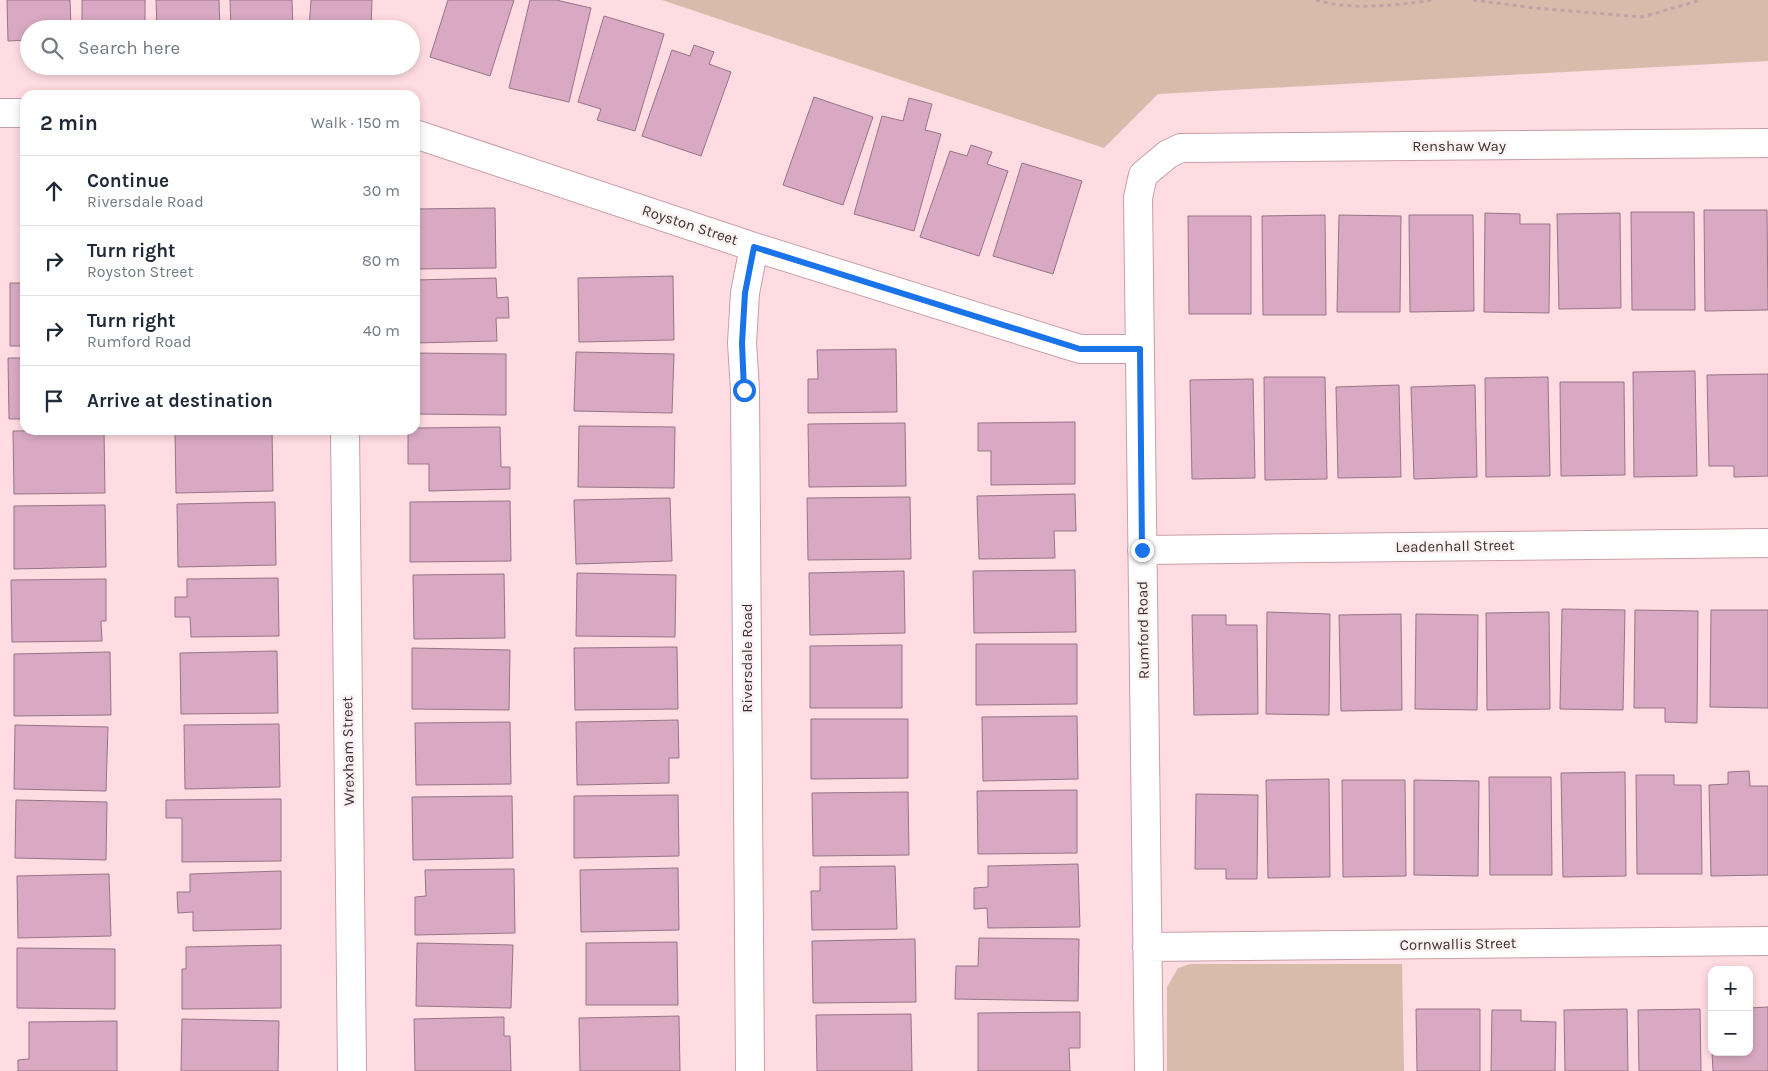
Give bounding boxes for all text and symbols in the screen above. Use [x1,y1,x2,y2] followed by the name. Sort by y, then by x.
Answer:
[20,20,420,75] search box
[38,34,66,62] icon: search
[78,37,180,59] text: Search here
[40,111,98,135] text: 2 min
[311,113,400,132] text: Walk · 150 m
[1412,137,1506,155] street label: Renshaw Way
[87,170,169,192] text: Continue
[40,177,68,205] icon: ahead
[362,181,400,200] text: 30 m
[87,192,204,211] text: Riversdale Road
[640,201,741,249] street label: Royston Street
[87,240,176,262] text: Turn right
[40,247,68,275] icon: right
[362,251,400,270] text: 80 m
[87,262,194,281] text: Royston Street
[87,310,176,332] text: Turn right
[40,317,68,345] icon: right
[363,321,400,340] text: 40 m
[87,332,192,351] text: Rumford Road
[733,379,756,402] route start
[40,387,68,415] icon: arrive
[87,390,273,412] text: Arrive at destination
[1395,536,1515,556] street label: Leadenhall Street
[1131,539,1154,562] route end
[1133,581,1153,679] street label: Rumford Road
[738,603,756,713] street label: Riversdale Road
[338,696,358,806] street label: Wrexham Street
[1400,934,1517,954] street label: Cornwallis Street
[1708,966,1753,1056] map controls
[1708,966,1753,1011] button: +
[1708,1011,1753,1056] button: −

